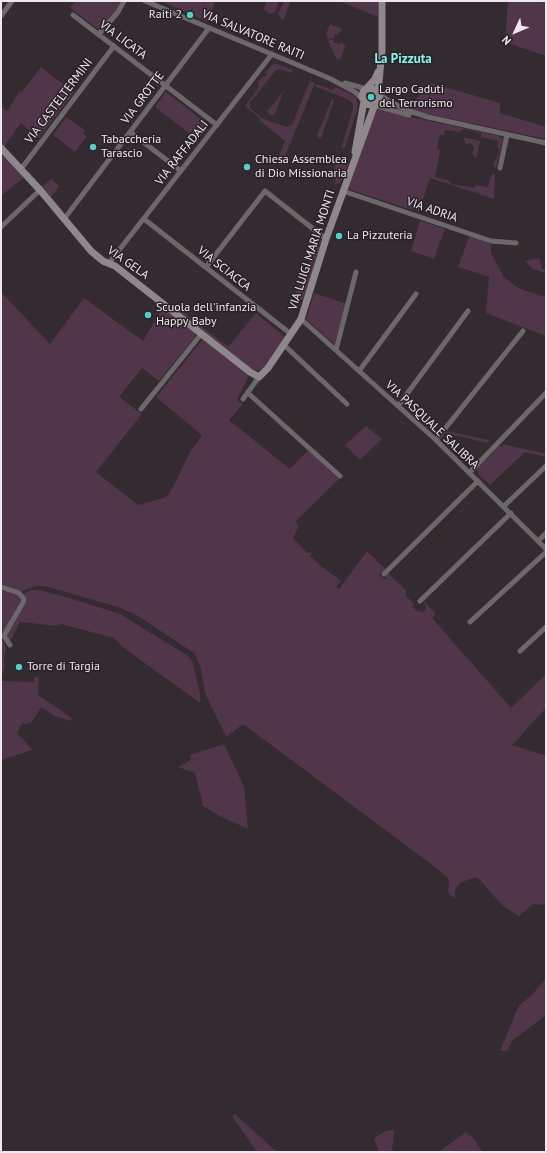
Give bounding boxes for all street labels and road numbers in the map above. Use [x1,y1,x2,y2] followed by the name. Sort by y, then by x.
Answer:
[200,7,306,63] street label: VIA SALVATORE RAITI
[96,17,150,63] street label: VIA LICATA
[22,56,96,146] street label: VIA CASTELTERMINI
[119,69,167,127] street label: VIA GROTTE
[152,118,212,188] street label: VIA RAFFADALI
[286,188,338,312] street label: VIA LUIGI MARIA MONTI
[405,195,459,225] street label: VIA ADRIA
[104,243,152,283] street label: VIA GELA
[194,244,254,294] street label: VIA SCIACCA
[382,378,482,472] street label: VIA PASQUALE SALIBRA

